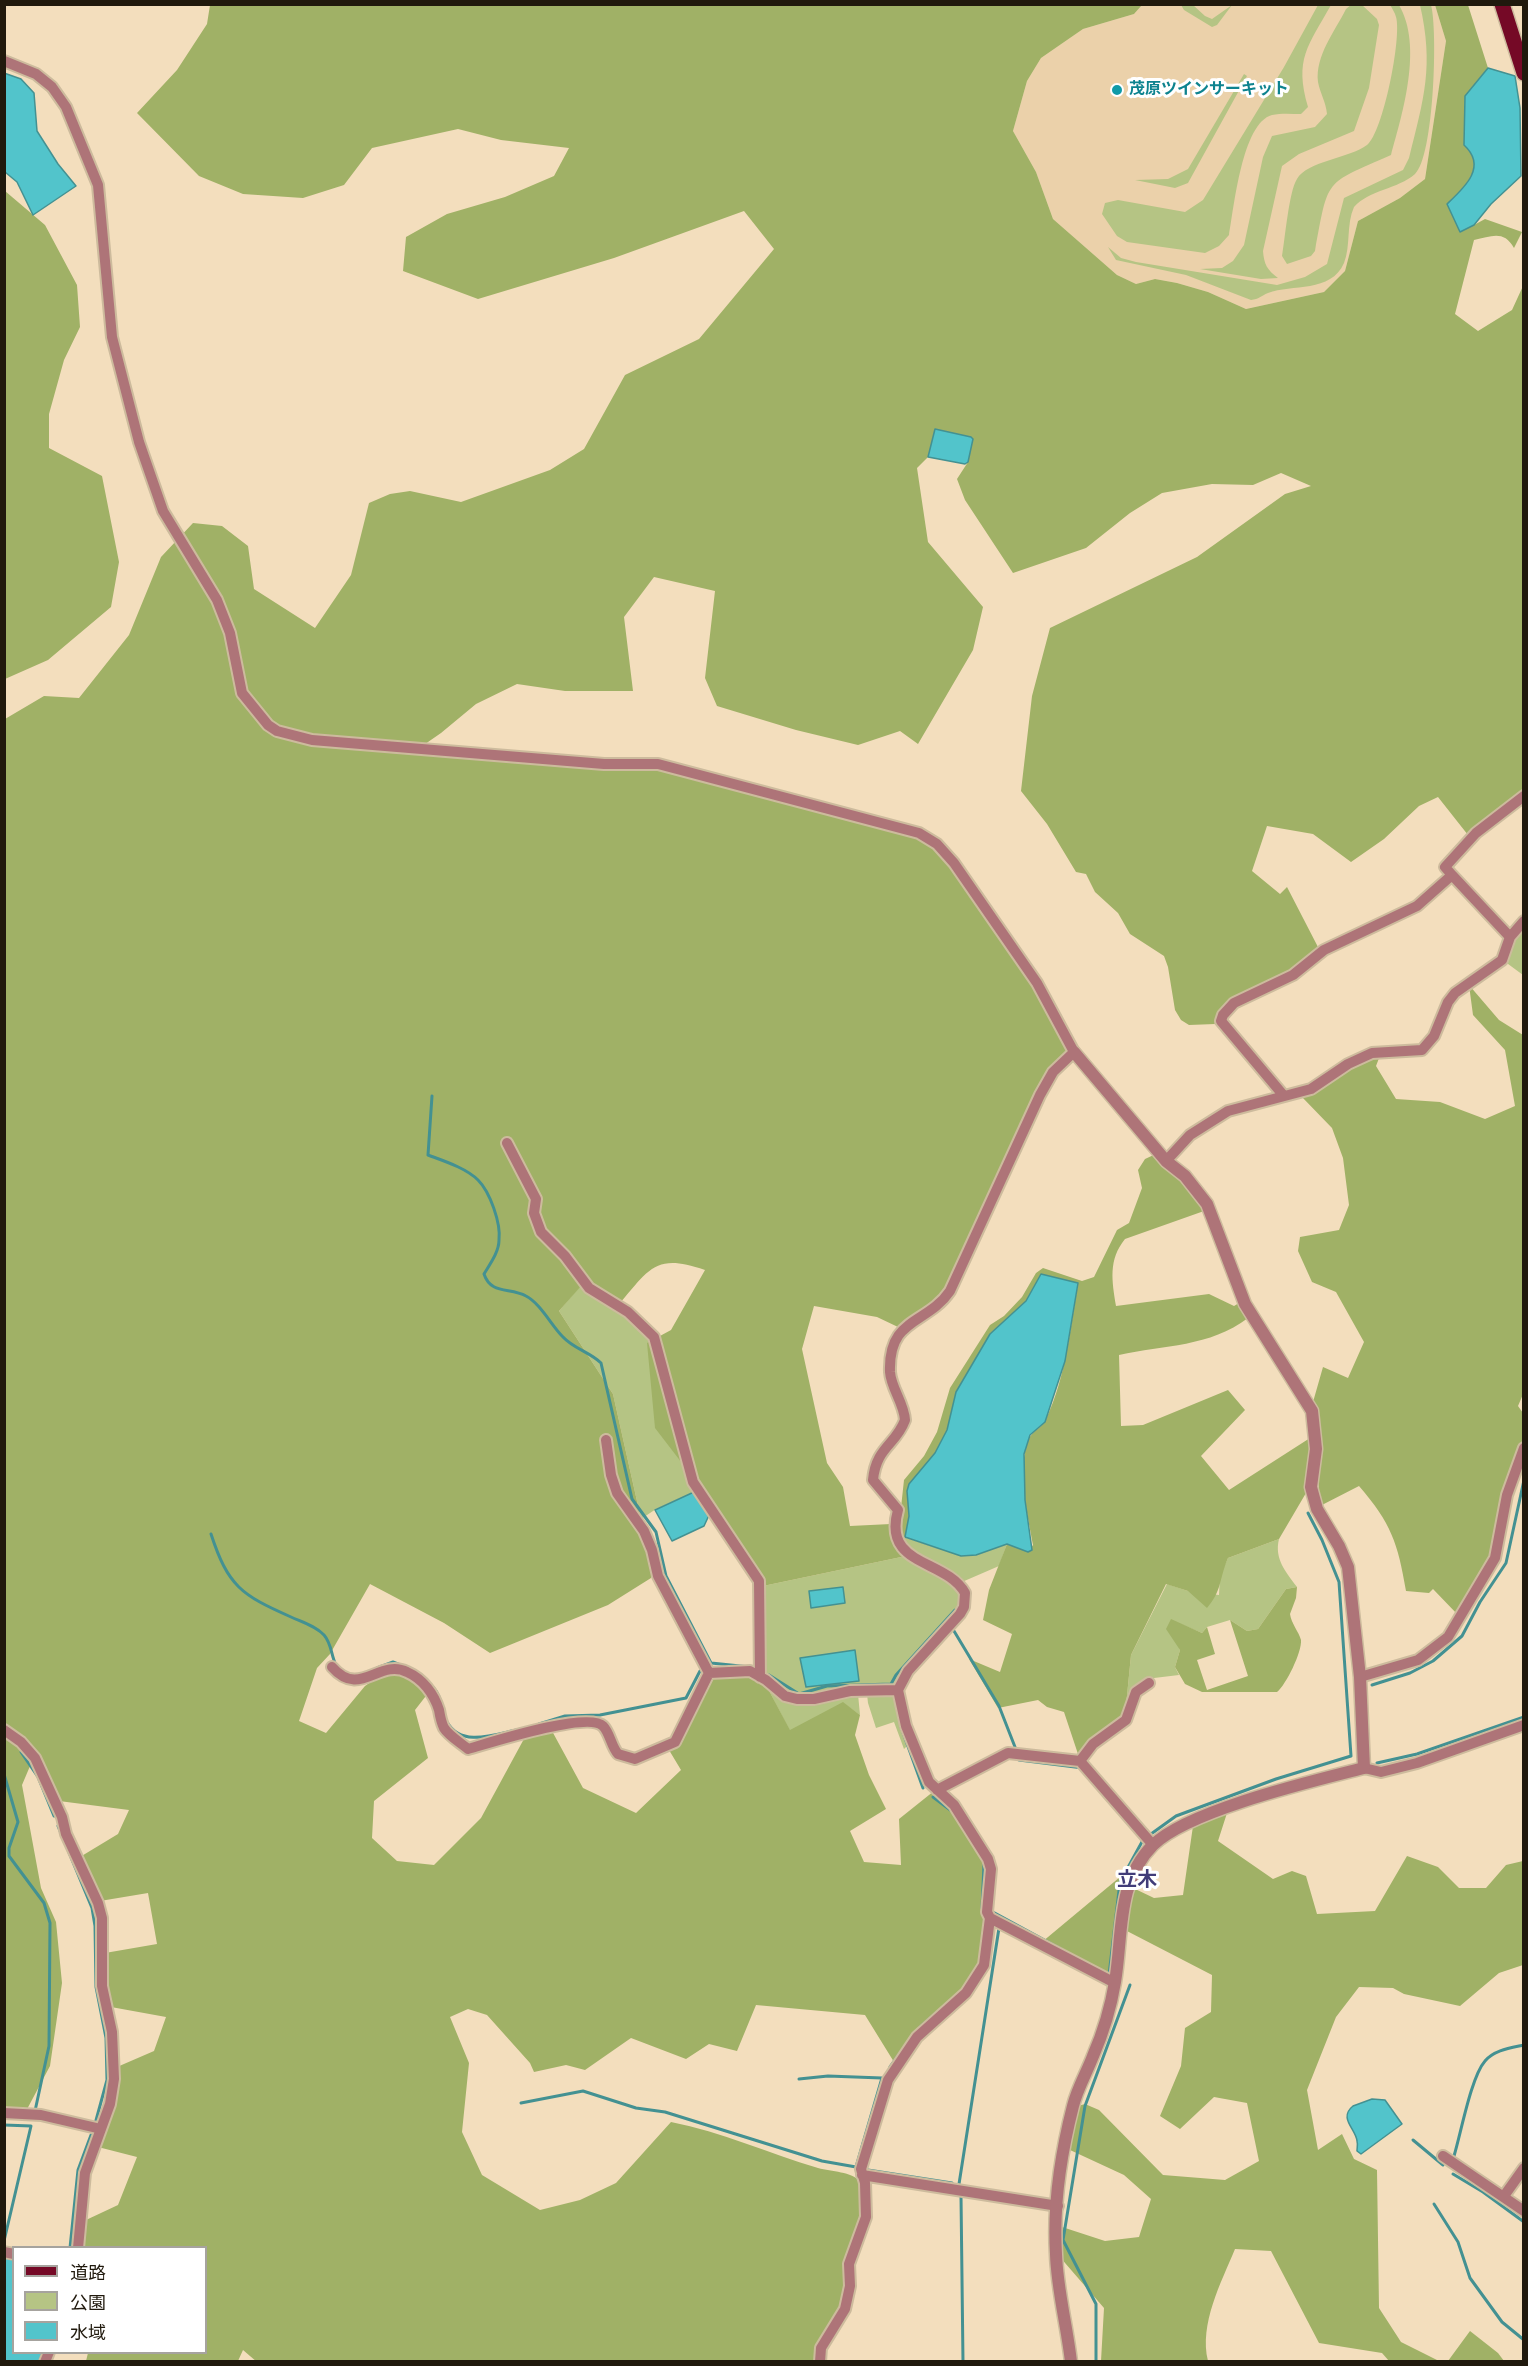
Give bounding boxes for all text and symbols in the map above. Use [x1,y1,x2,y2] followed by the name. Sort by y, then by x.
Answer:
[1129,80,1289,100] place label: 茂原ツインサーキット
[1110,83,1124,97] marker: 茂原ツインサーキット
[1117,1869,1157,1893] district label: 立木
[12,2246,207,2354] legend
[70,2261,106,2285] text: 道路
[70,2291,106,2315] text: 公園
[70,2321,106,2345] text: 水域

